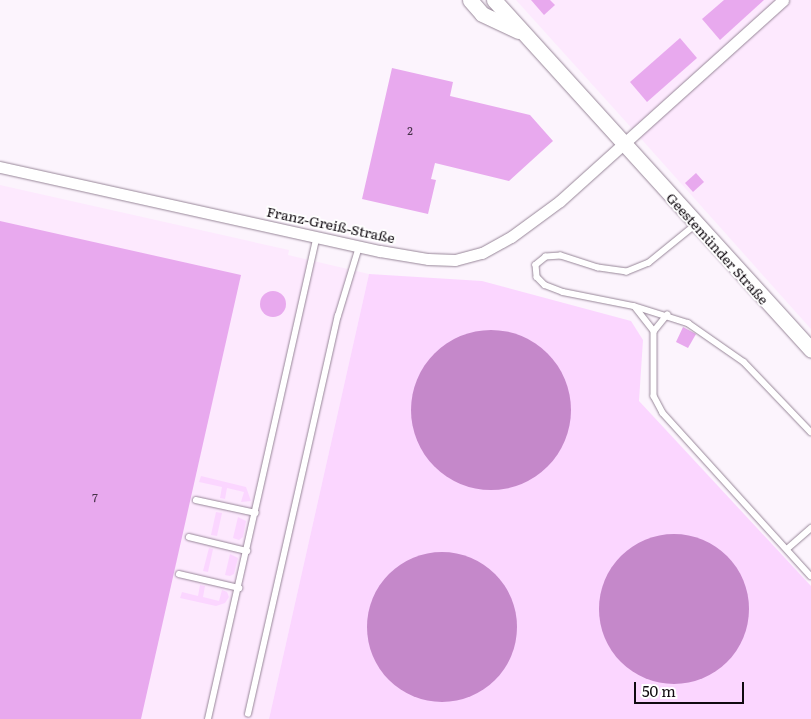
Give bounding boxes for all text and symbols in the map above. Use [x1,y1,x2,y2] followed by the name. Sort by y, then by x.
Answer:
[407,123,413,137] house number: 2
[663,189,773,307] street label: Geestemünder Straße
[265,202,397,246] street label: Franz-Greiß-Straße
[92,490,98,504] house number: 7
[636,672,746,704] scale bar
[642,679,676,702] text: 50 m

